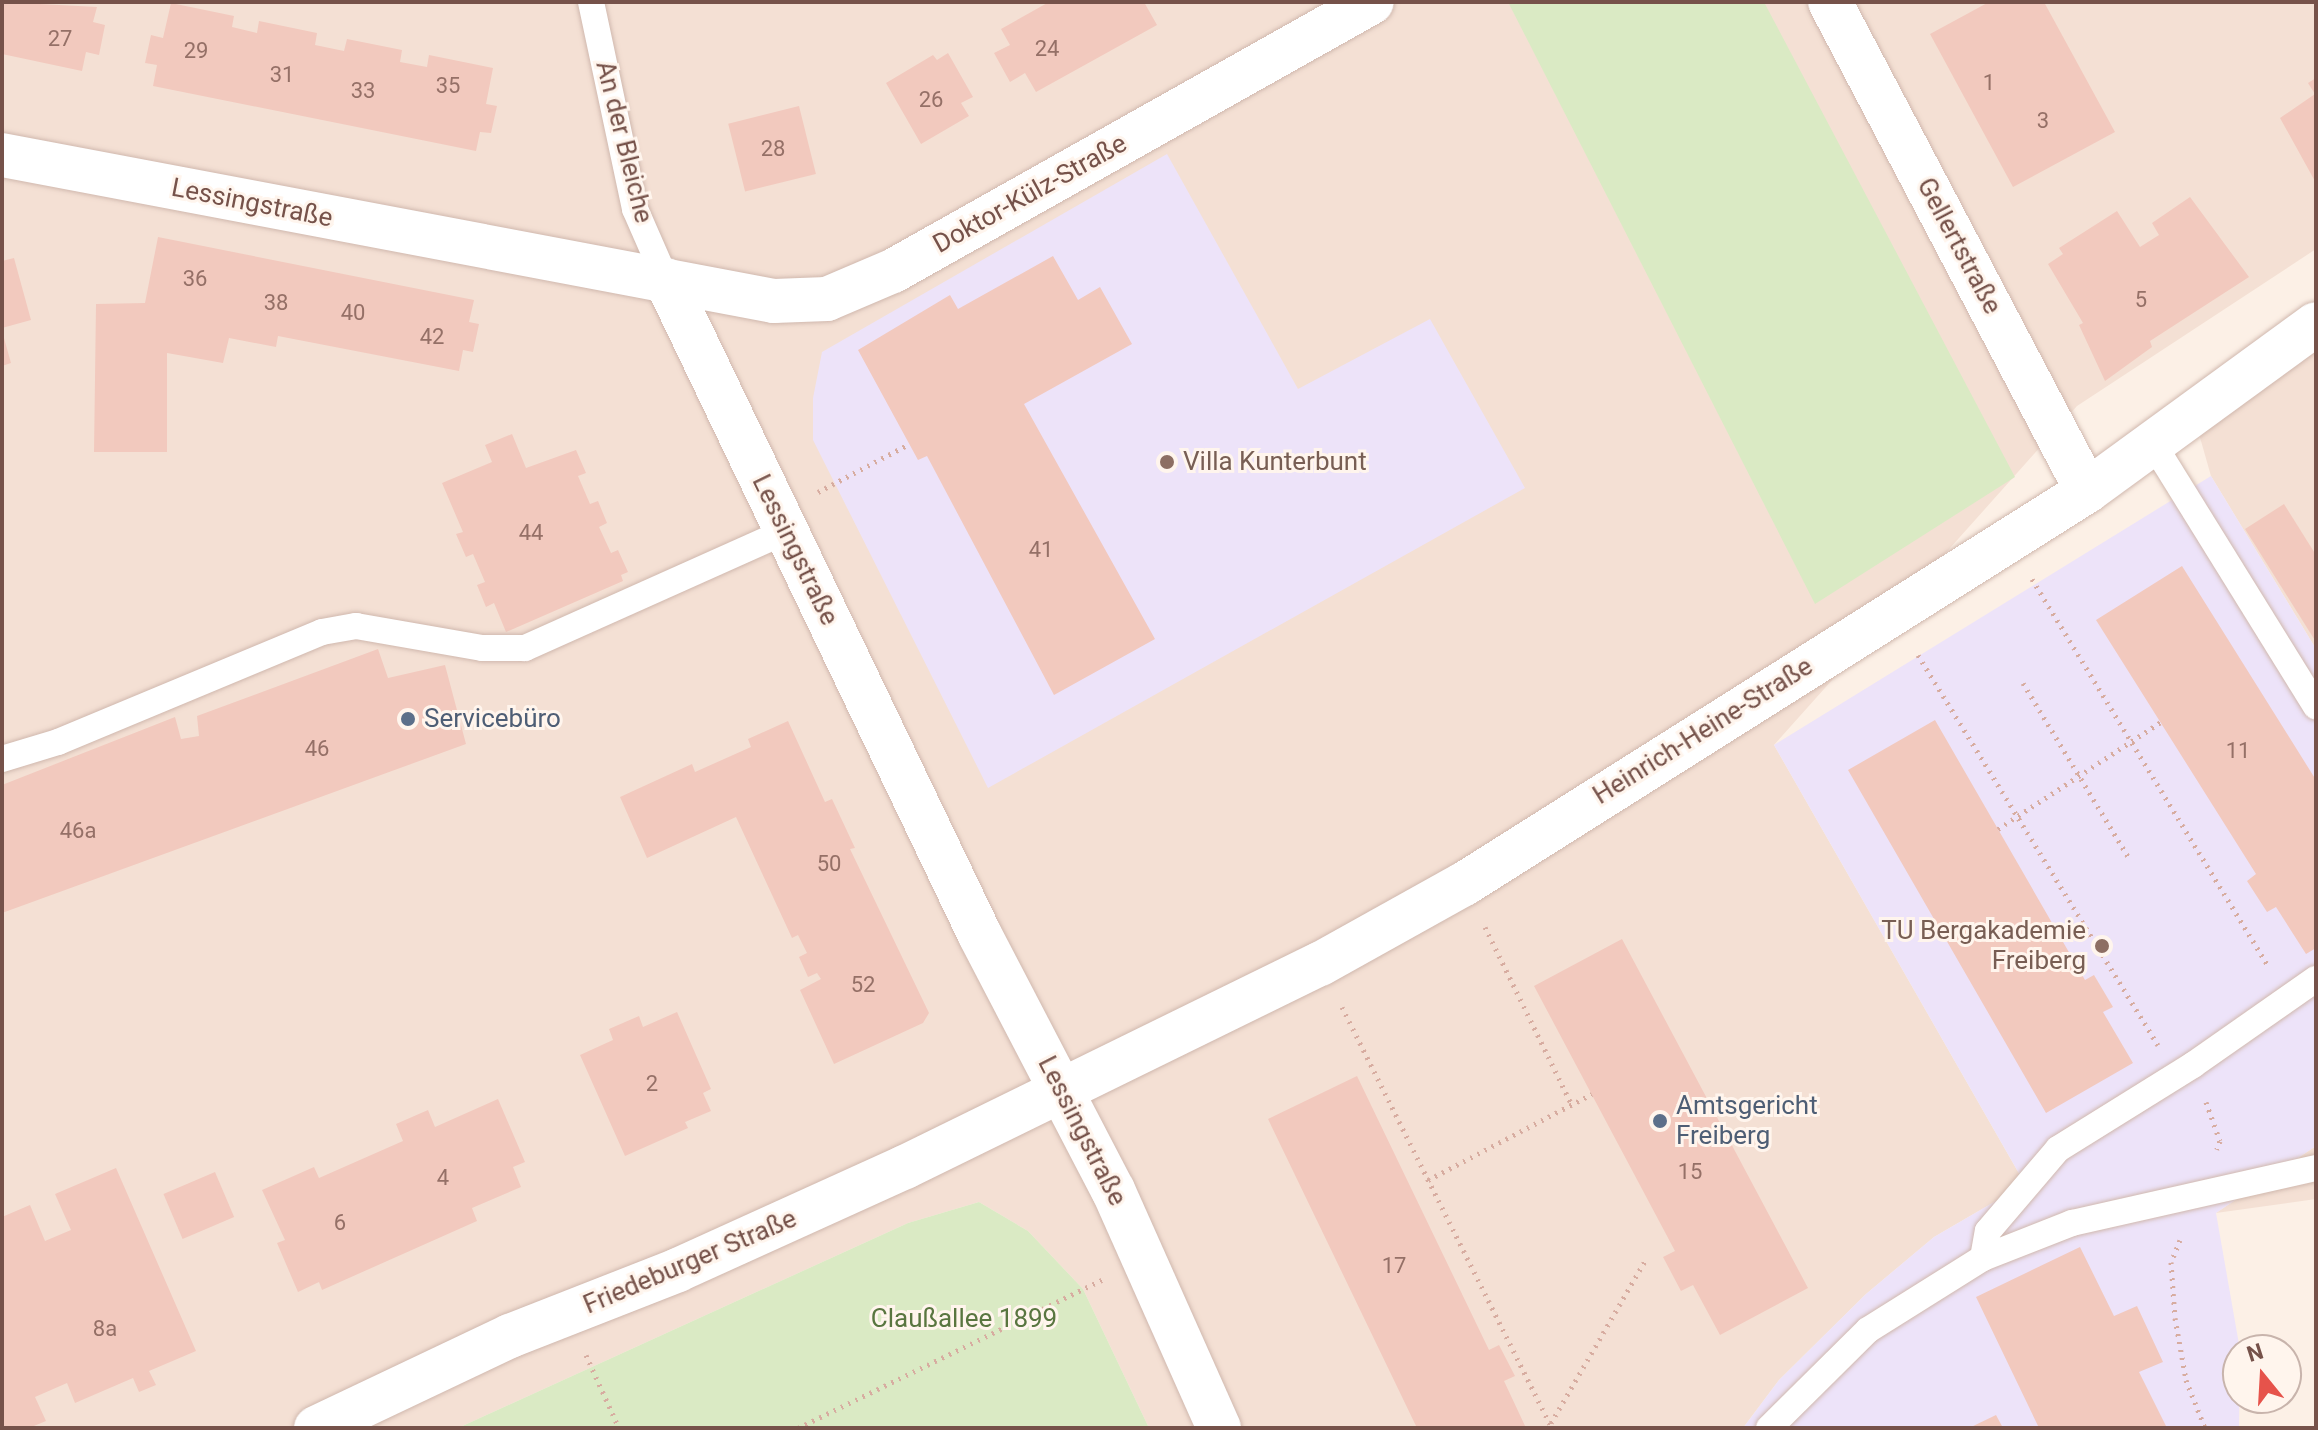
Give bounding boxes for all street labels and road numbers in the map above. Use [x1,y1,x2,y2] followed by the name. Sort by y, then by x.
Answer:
[589,58,659,226] street label: An der Bleiche
[928,128,1132,260] street label: Doktor-Külz-Straße
[169,172,335,234] street label: Lessingstraße
[1910,173,2008,319] street label: Gellertstraße
[745,470,845,630] street label: Lessingstraße
[1588,651,1818,811] street label: Heinrich-Heine-Straße
[1031,1051,1133,1211] street label: Lessingstraße
[579,1203,801,1321] street label: Friedeburger Straße

